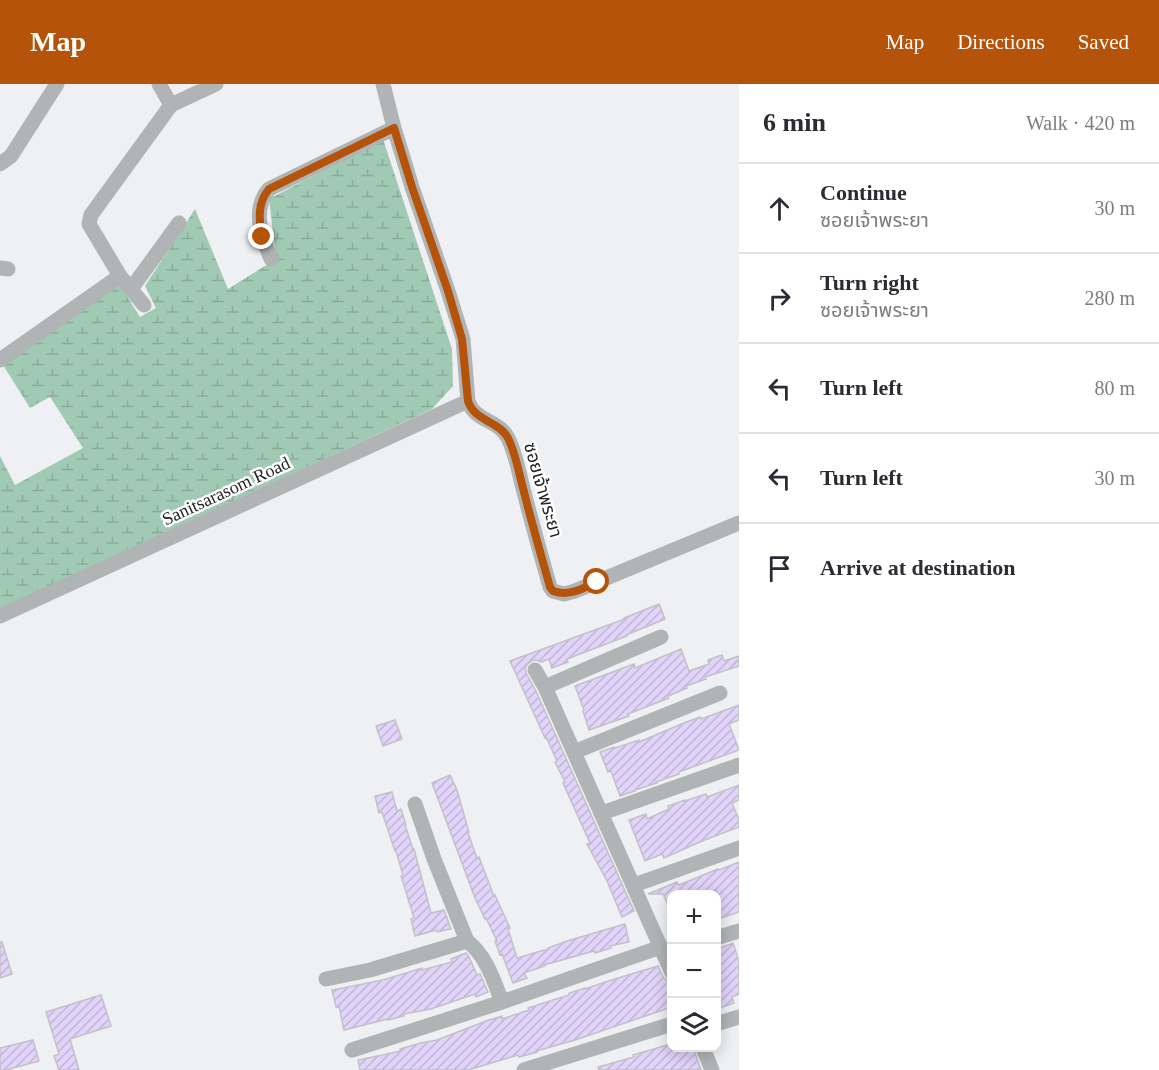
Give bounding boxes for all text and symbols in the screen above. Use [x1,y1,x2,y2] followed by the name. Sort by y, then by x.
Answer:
[30,26,86,57] text: Map
[886,30,924,54] text: Map
[957,30,1045,54] text: Directions
[1078,30,1129,54] text: Saved
[763,108,826,137] text: 6 min
[1026,112,1135,134] text: Walk · 420 m
[820,180,907,205] text: Continue
[763,192,796,225] icon: ahead
[1094,197,1135,219] text: 30 m
[820,209,929,231] text: ซอยเจ้าพระยา
[248,223,274,249] route end
[820,270,919,295] text: Turn right
[763,282,796,315] icon: right
[1084,287,1135,309] text: 280 m
[820,299,929,321] text: ซอยเจ้าพระยา
[763,372,796,405] icon: left
[820,375,903,400] text: Turn left
[1094,377,1135,399] text: 80 m
[520,440,566,540] street label: ซอยเจ้าพระยา
[159,453,293,529] street label: Sanitsarasom Road
[763,462,796,495] icon: left
[820,465,903,490] text: Turn left
[1094,467,1135,489] text: 30 m
[763,552,796,585] icon: arrive
[820,555,1016,580] text: Arrive at destination
[583,568,609,594] route start
[667,890,721,1052] map controls
[667,890,721,944] button: +
[667,944,721,998] button: −
[667,998,721,1052] button: layers

